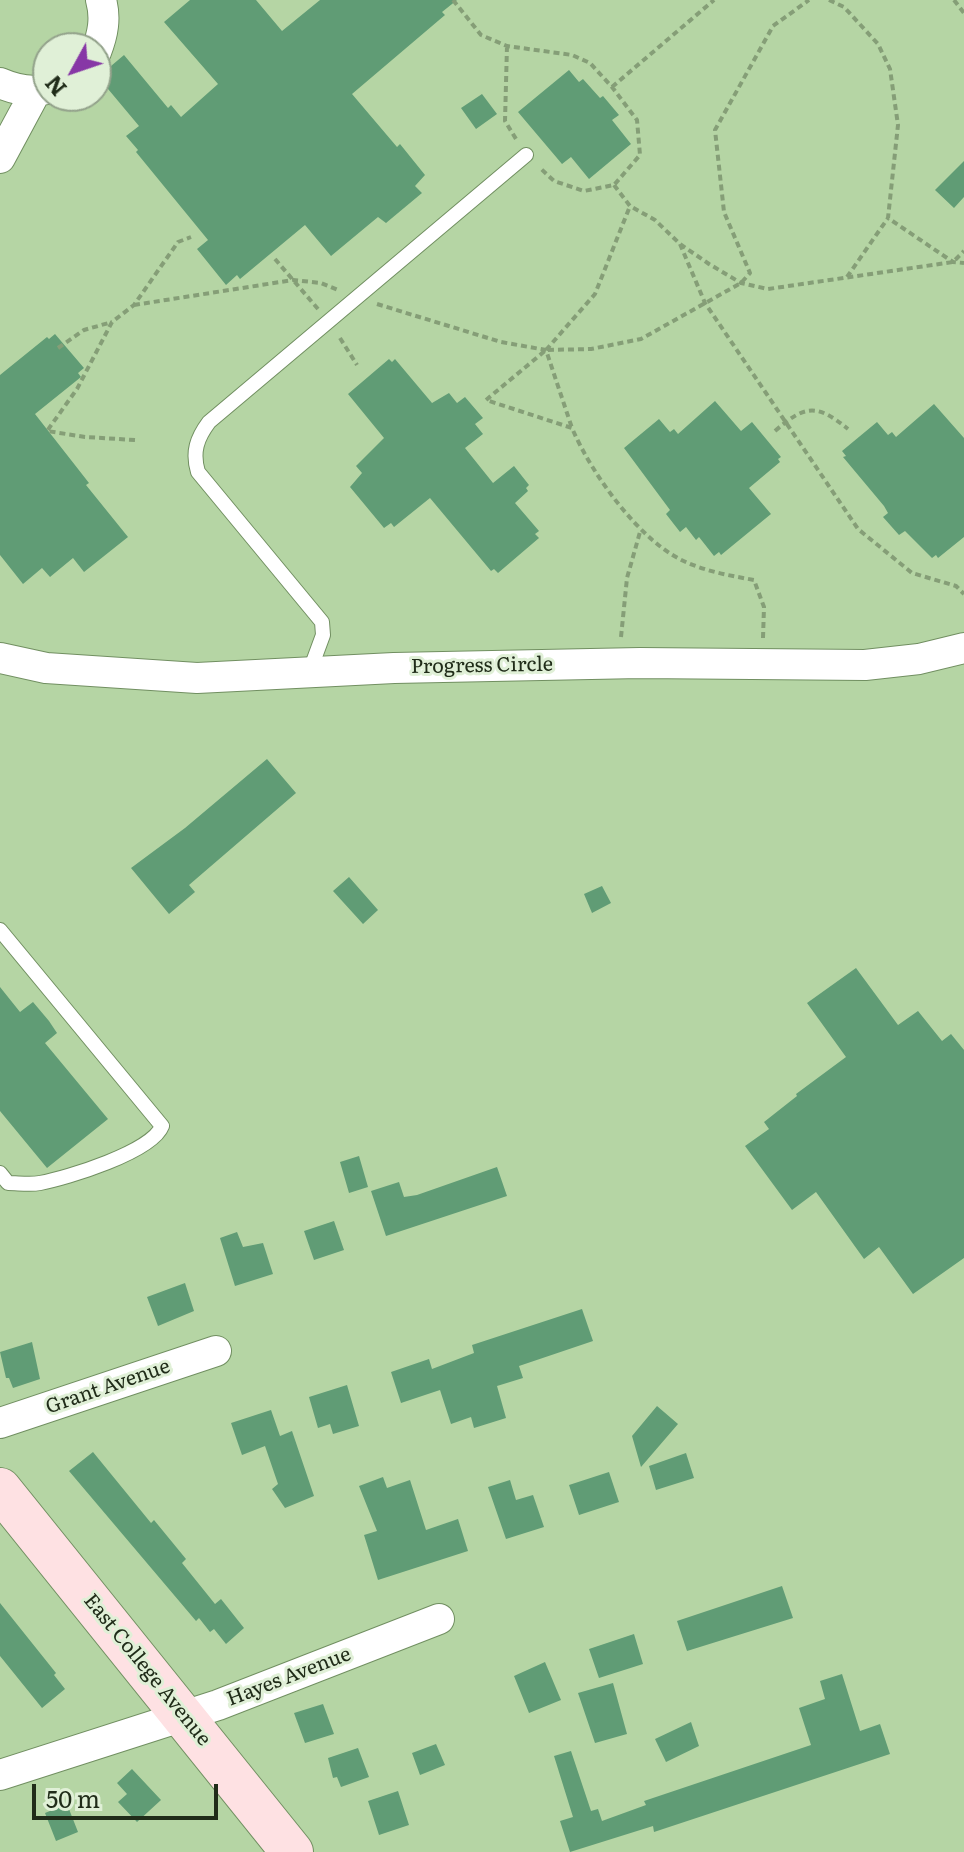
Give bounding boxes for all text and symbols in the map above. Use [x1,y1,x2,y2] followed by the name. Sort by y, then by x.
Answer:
[32,32,112,112] north arrow
[36,69,73,104] text: N
[411,653,553,679] street label: Progress Circle
[43,1354,173,1420] street label: Grant Avenue
[78,1589,216,1751] street label: East College Avenue
[224,1642,354,1712] street label: Hayes Avenue
[36,1768,222,1818] scale bar
[46,1780,100,1815] text: 50 m

